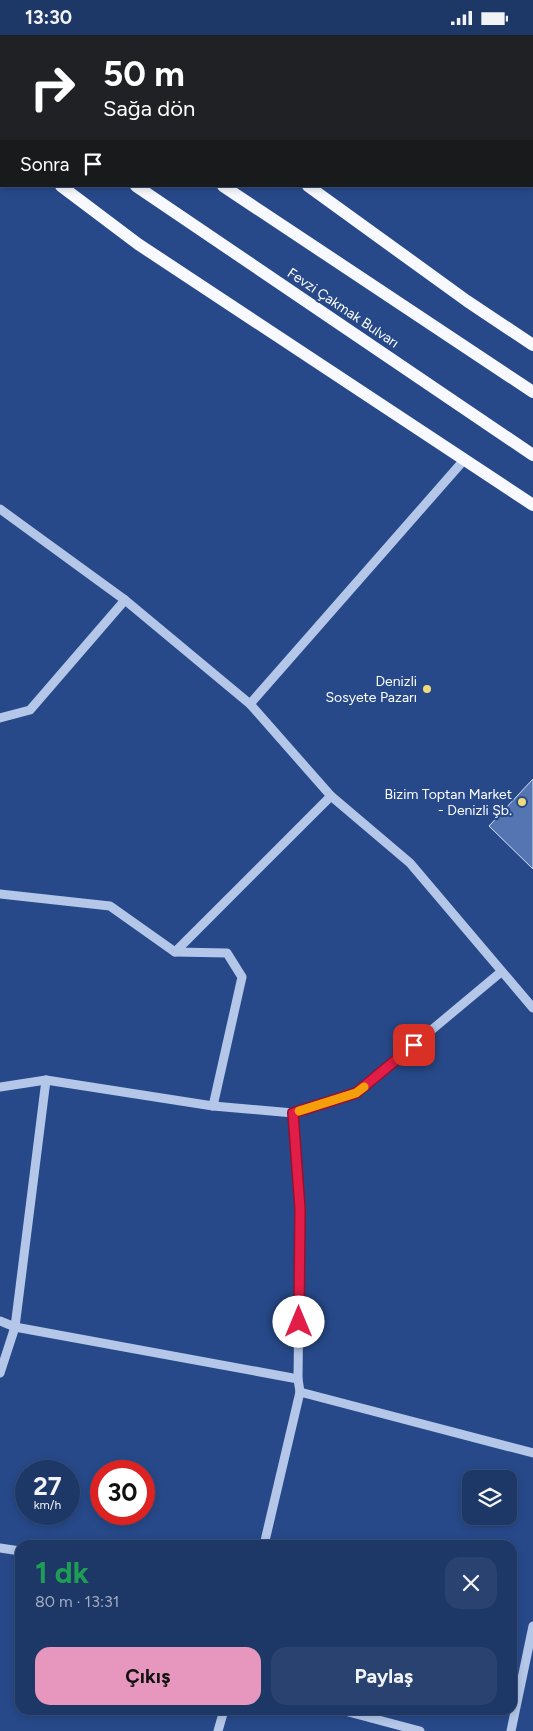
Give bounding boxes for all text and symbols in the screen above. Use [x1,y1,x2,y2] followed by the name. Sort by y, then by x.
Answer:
[25,6,72,29] text: 13:30
[103,53,185,95] text: 50 m
[20,55,85,120] icon: right
[103,95,195,122] text: Sağa dön
[79,150,107,178] icon: arrive
[20,153,69,176] text: Sonra
[284,264,402,352] street label: Fevzi Çakmak Bulvarı
[325,673,417,706] place label: Denizli Sosyete Pazarı
[421,683,433,695] marker: Denizli Sosyete Pazarı
[384,786,512,819] place label: Bizim Toptan Market - Denizli Şb.
[516,796,528,808] marker: Bizim Toptan Market - Denizli Şb.
[393,1024,435,1066] pin
[400,1031,428,1059] icon: arrive
[272,1295,324,1347] position arrow
[90,1460,155,1525] speed limit sign: 30
[462,1470,517,1525] map controls
[462,1470,517,1525] button: layers
[33,1471,62,1501] text: 27
[34,1498,61,1512] text: km/h
[35,1554,89,1591] text: 1 dk
[445,1557,497,1609] button: close
[35,1592,119,1611] text: 80 m · 13:31
[35,1647,261,1705] button: Çıkış
[271,1647,497,1705] button: Paylaş

